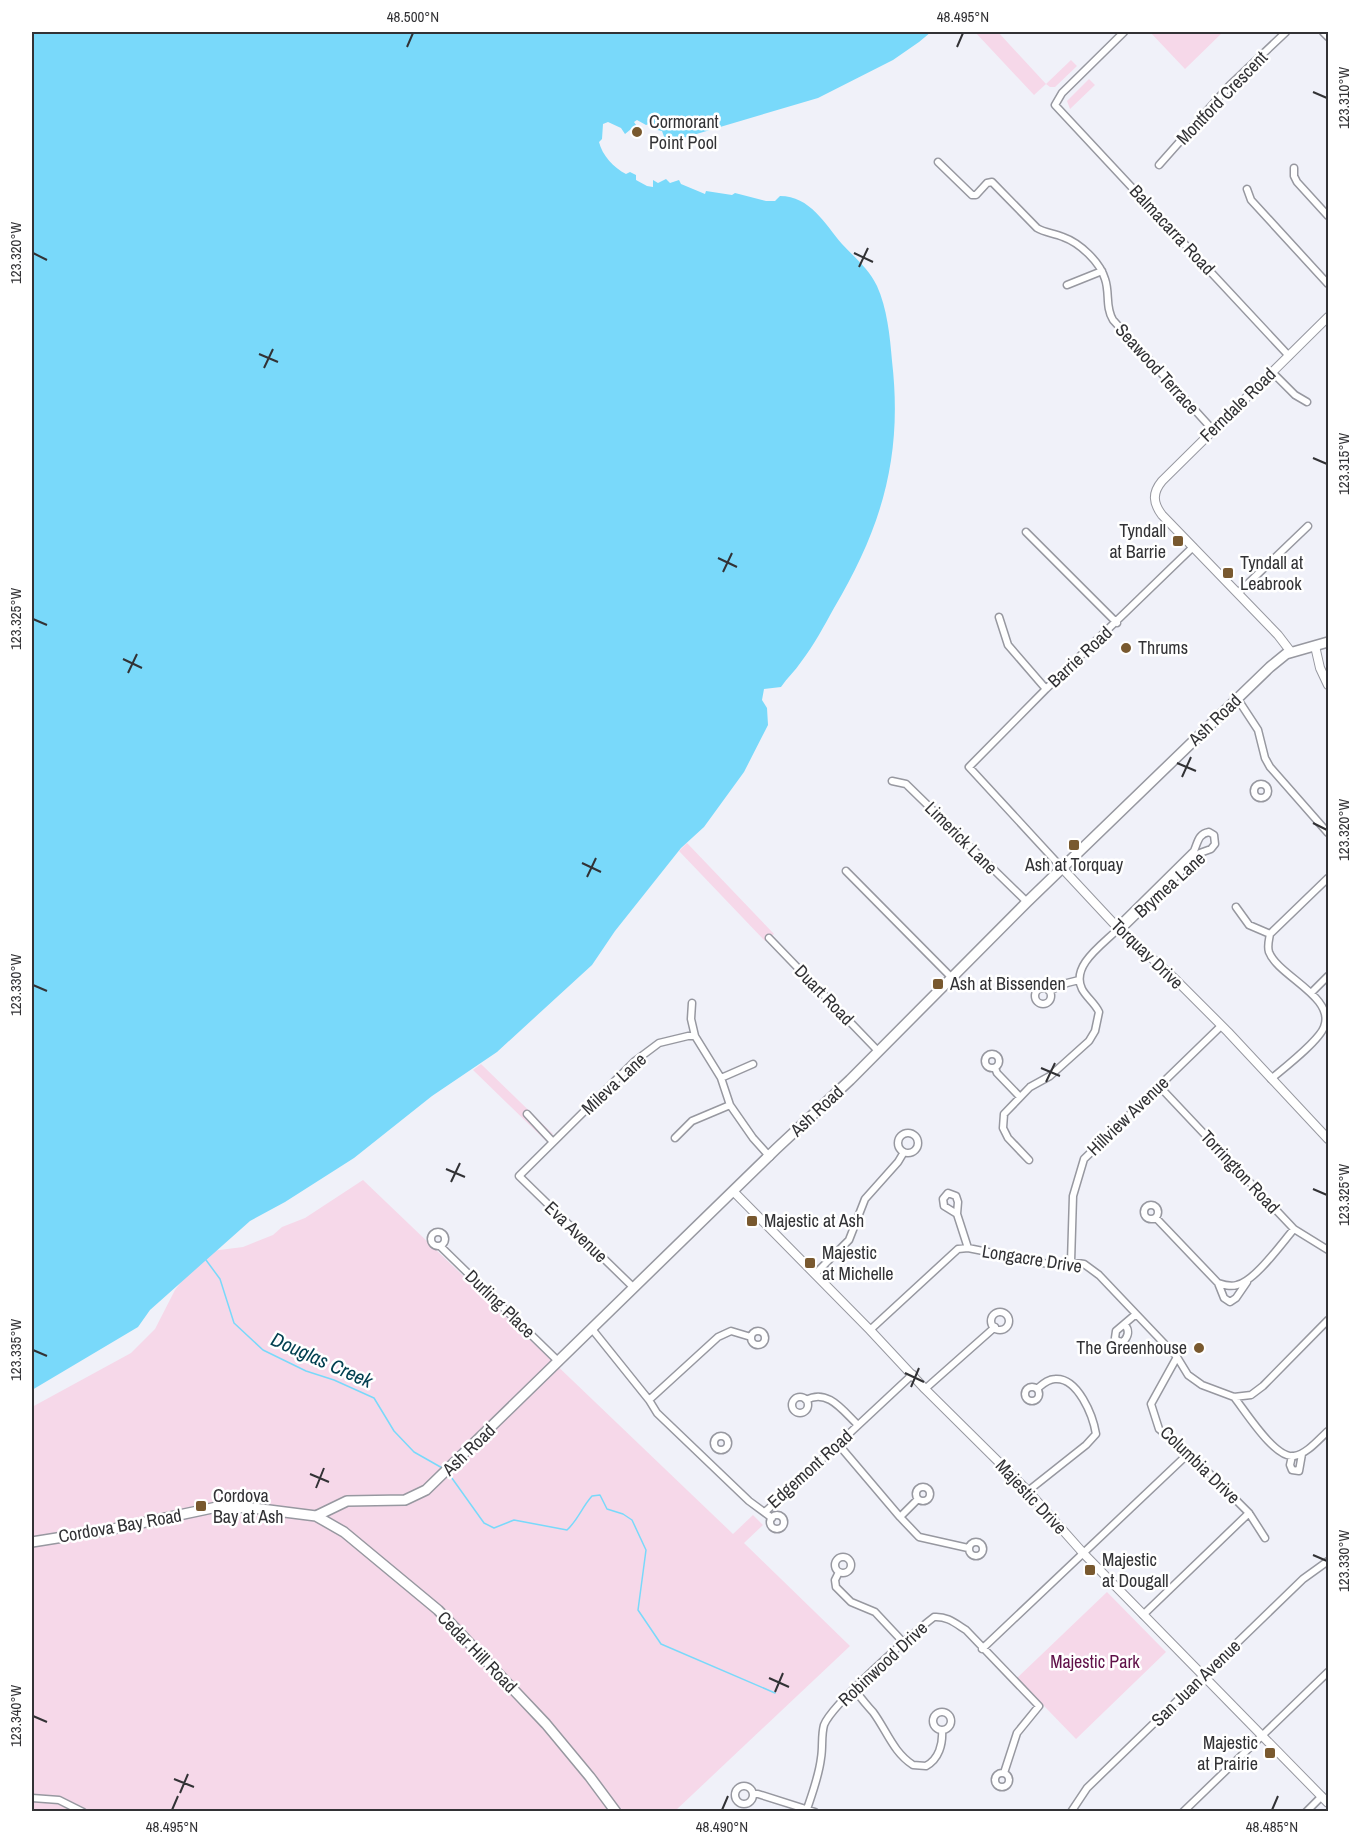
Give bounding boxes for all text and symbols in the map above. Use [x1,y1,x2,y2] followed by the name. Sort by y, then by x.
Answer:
[387,6,439,27] text: 48.500°N
[937,6,989,27] text: 48.495°N
[1170,45,1273,150] street label: Montford Crescent
[1333,67,1354,129] text: 123.310°W
[649,109,719,155] place label: Cormorant Point Pool
[630,125,644,139] marker: Cormorant Point Pool
[1124,179,1221,280] street label: Balmacarra Road
[5,222,26,284] text: 123.320°W
[1110,318,1205,420] street label: Seawood Terrace
[1194,362,1281,447] street label: Ferndale Road
[1333,433,1354,495] text: 123.315°W
[1109,518,1166,564] place label: Tyndall at Barrie
[1171,534,1185,548] marker: Tyndall at Barrie
[1240,550,1303,596] place label: Tyndall at Leabrook
[1221,566,1235,580] marker: Tyndall at Leabrook
[5,588,26,650] text: 123.325°W
[1042,620,1117,693] street label: Barrie Road
[1138,635,1188,660] place label: Thrums
[1119,641,1133,655] marker: Thrums
[1182,688,1247,752] street label: Ash Road
[919,796,1003,880] street label: Limerick Lane
[1333,799,1354,861] text: 123.320°W
[1067,838,1081,852] marker: Ash at Torquay
[1129,846,1211,923] street label: Brymea Lane
[1024,852,1124,877] place label: Ash at Torquay
[1106,913,1189,995] street label: Torquay Drive
[5,954,26,1016] text: 123.330°W
[789,959,860,1030] street label: Duart Road
[949,971,1066,996] place label: Ash at Bissenden
[931,977,945,991] marker: Ash at Bissenden
[576,1047,652,1120] street label: Mileva Lane
[1081,1070,1174,1161] street label: Hillview Avenue
[784,1079,849,1143] street label: Ash Road
[1195,1124,1286,1219] street label: Torrington Road
[1333,1164,1354,1226] text: 123.325°W
[539,1195,613,1268] street label: Eva Avenue
[764,1208,864,1233] place label: Majestic at Ash
[745,1214,759,1228] marker: Majestic at Ash
[980,1238,1084,1279] street label: Longacre Drive
[822,1240,893,1286] place label: Majestic at Michelle
[803,1256,817,1270] marker: Majestic at Michelle
[460,1264,541,1343] street label: Durling Place
[5,1319,26,1381] text: 123.335°W
[267,1325,378,1394] water label: Douglas Creek
[1076,1335,1187,1360] place label: The Greenhouse
[1192,1341,1206,1355] marker: The Greenhouse
[436,1418,501,1482] street label: Ash Road
[1155,1420,1246,1509] street label: Columbia Drive
[762,1424,858,1514] street label: Edgemont Road
[990,1454,1073,1540] street label: Majestic Drive
[213,1483,284,1529] place label: Cordova Bay at Ash
[194,1499,208,1513] marker: Cordova Bay at Ash
[56,1502,183,1549] street label: Cordova Bay Road
[1333,1530,1354,1592] text: 123.330°W
[1102,1547,1168,1593] place label: Majestic at Dougall
[1083,1563,1097,1577] marker: Majestic at Dougall
[432,1605,523,1698] street label: Cedar Hill Road
[832,1616,933,1712] street label: Robinwood Drive
[1145,1634,1246,1732] street label: San Juan Avenue
[1050,1649,1140,1674] park label: Majestic Park
[5,1685,26,1747] text: 123.340°W
[1197,1730,1258,1776] place label: Majestic at Prairie
[1263,1746,1277,1760] marker: Majestic at Prairie
[146,1816,198,1837] text: 48.495°N
[696,1816,748,1837] text: 48.490°N
[1246,1816,1298,1837] text: 48.485°N

